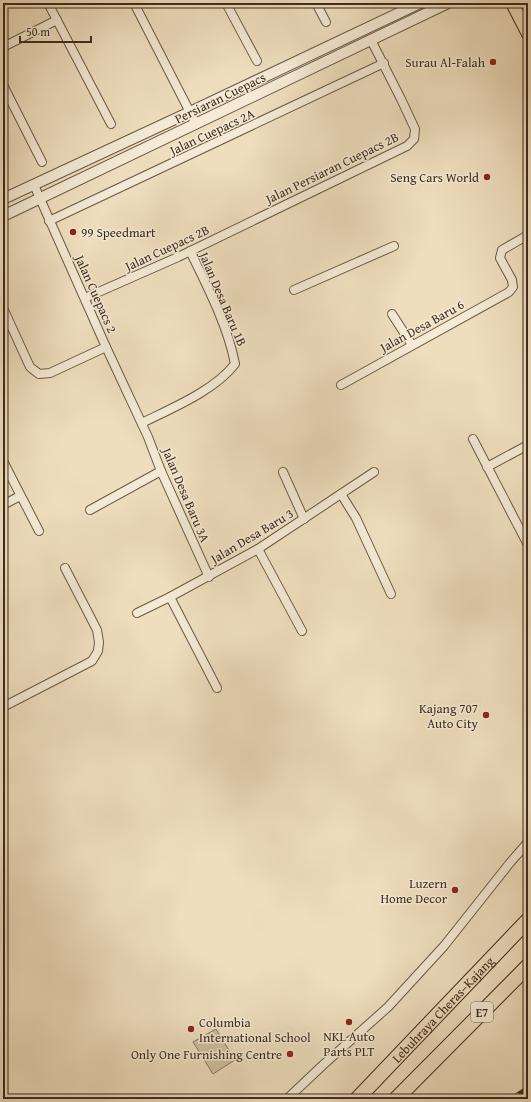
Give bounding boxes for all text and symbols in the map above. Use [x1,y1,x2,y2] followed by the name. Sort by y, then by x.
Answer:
[20,18,91,44] scale bar
[26,23,50,40] text: 50 m
[405,53,486,72] place label: Surau Al-Falah
[488,57,498,67] marker: Surau Al-Falah
[171,68,269,128] street label: Persiaran Cuepacs
[165,104,258,161] street label: Jalan Cuepacs 2A
[260,127,402,209] street label: Jalan Persiaran Cuepacs 2B
[390,168,479,187] place label: Seng Cars World
[482,172,492,182] marker: Seng Cars World
[120,220,212,277] street label: Jalan Cuepacs 2B
[81,223,156,242] place label: 99 Speedmart
[68,227,78,237] marker: 99 Speedmart
[194,247,251,349] street label: Jalan Desa Baru 1B
[70,250,122,336] street label: Jalan Cuepacs 2
[375,295,467,358] street label: Jalan Desa Baru 6
[157,443,215,545] street label: Jalan Desa Baru 3A
[205,504,297,569] street label: Jalan Desa Baru 3
[419,699,479,733] place label: Kajang 707 Auto City
[481,710,491,720] marker: Kajang 707 Auto City
[380,874,448,908] place label: Luzern Home Decor
[450,885,460,895] marker: Luzern Home Decor
[387,951,499,1067] street label: Lebuhraya Cheras–Kajang
[471,1002,493,1022] road number: E7
[199,1013,311,1047] place label: Columbia International School
[344,1017,354,1027] marker: NKL Auto Parts PLT
[186,1024,196,1034] marker: Columbia International School
[323,1027,375,1061] place label: NKL Auto Parts PLT
[131,1045,282,1064] place label: Only One Furnishing Centre
[285,1049,295,1059] marker: Only One Furnishing Centre

